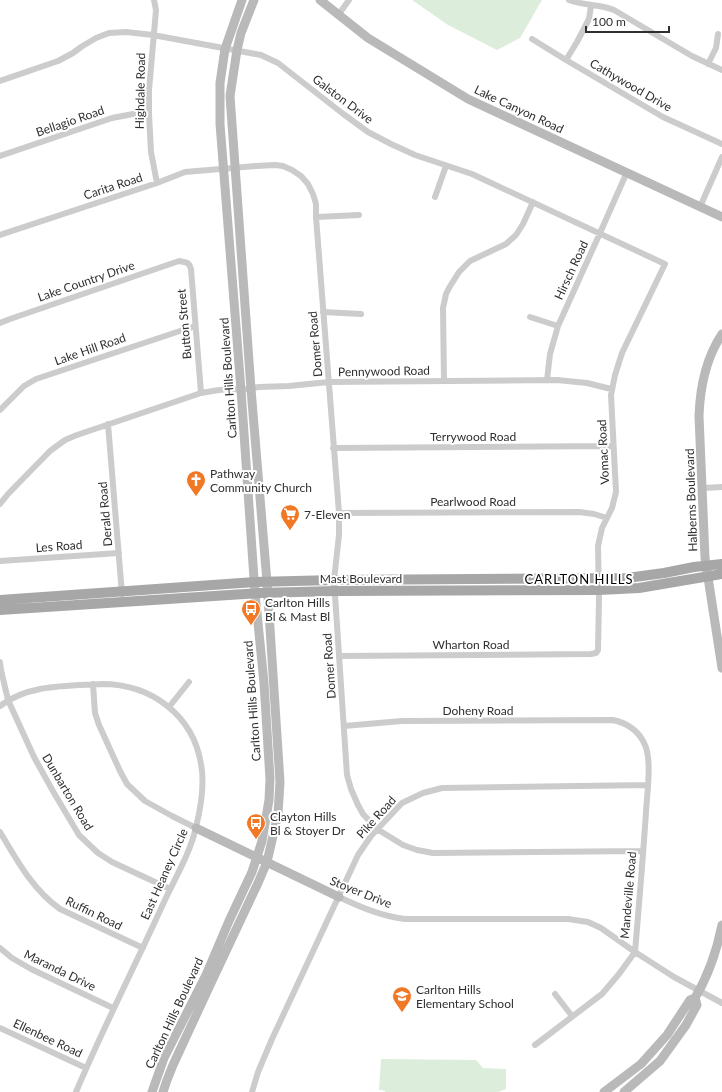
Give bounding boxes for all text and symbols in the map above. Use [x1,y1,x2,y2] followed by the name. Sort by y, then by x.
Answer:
[586,8,669,34] scale bar
[592,14,626,29] text: 100 m
[132,53,148,129] street label: Highdale Road
[587,55,675,115] street label: Cathywood Drive
[310,71,376,127] street label: Galston Drive
[472,82,566,136] street label: Lake Canyon Road
[34,102,106,140] street label: Bellagio Road
[82,169,144,203] street label: Carita Road
[551,238,591,302] street label: Hirsch Road
[36,257,136,305] street label: Lake Country Drive
[173,287,195,360] street label: Button Street
[305,311,325,377] street label: Domer Road
[216,317,240,439] street label: Carlton Hills Boulevard
[52,330,128,368] street label: Lake Hill Road
[338,363,430,379] street label: Pennywood Road
[594,419,612,485] street label: Vomac Road
[430,429,516,444] street label: Terrywood Road
[682,448,700,552] street label: Halberns Boulevard
[210,466,312,495] place label: Pathway Community Church
[185,469,207,497] church icon: Pathway Community Church
[95,481,115,547] street label: Derald Road
[430,494,516,509] street label: Pearlwood Road
[279,503,301,531] supermarket icon: 7-Eleven
[304,507,350,522] place label: 7-Eleven
[35,537,83,555] street label: Les Road
[320,571,402,586] street label: Mast Boulevard
[525,571,633,587] district label: CARLTON HILLS
[265,595,330,624] place label: Carlton Hills Bl & Mast Bl
[240,598,262,626] bus stop icon: Carlton Hills Bl & Mast Bl
[319,633,339,699] street label: Domer Road
[433,637,509,652] street label: Wharton Road
[240,640,264,762] street label: Carlton Hills Boulevard
[442,703,514,718] street label: Doheny Road
[39,751,97,833] street label: Dunbarton Road
[353,793,399,841] street label: Pike Road
[270,809,346,838] place label: Clayton Hills Bl & Stoyer Dr
[245,812,267,840] bus stop icon: Clayton Hills Bl & Stoyer Dr
[137,826,191,922] street label: East Heaney Circle
[617,851,639,939] street label: Mandeville Road
[328,873,394,911] street label: Stoyer Drive
[63,893,125,933] street label: Ruffin Road
[22,946,98,994] street label: Maranda Drive
[142,955,206,1071] street label: Carlton Hills Boulevard
[416,982,514,1011] place label: Carlton Hills Elementary School
[391,985,413,1013] school or university icon: Carlton Hills Elementary School
[11,1015,85,1061] street label: Ellenbee Road

